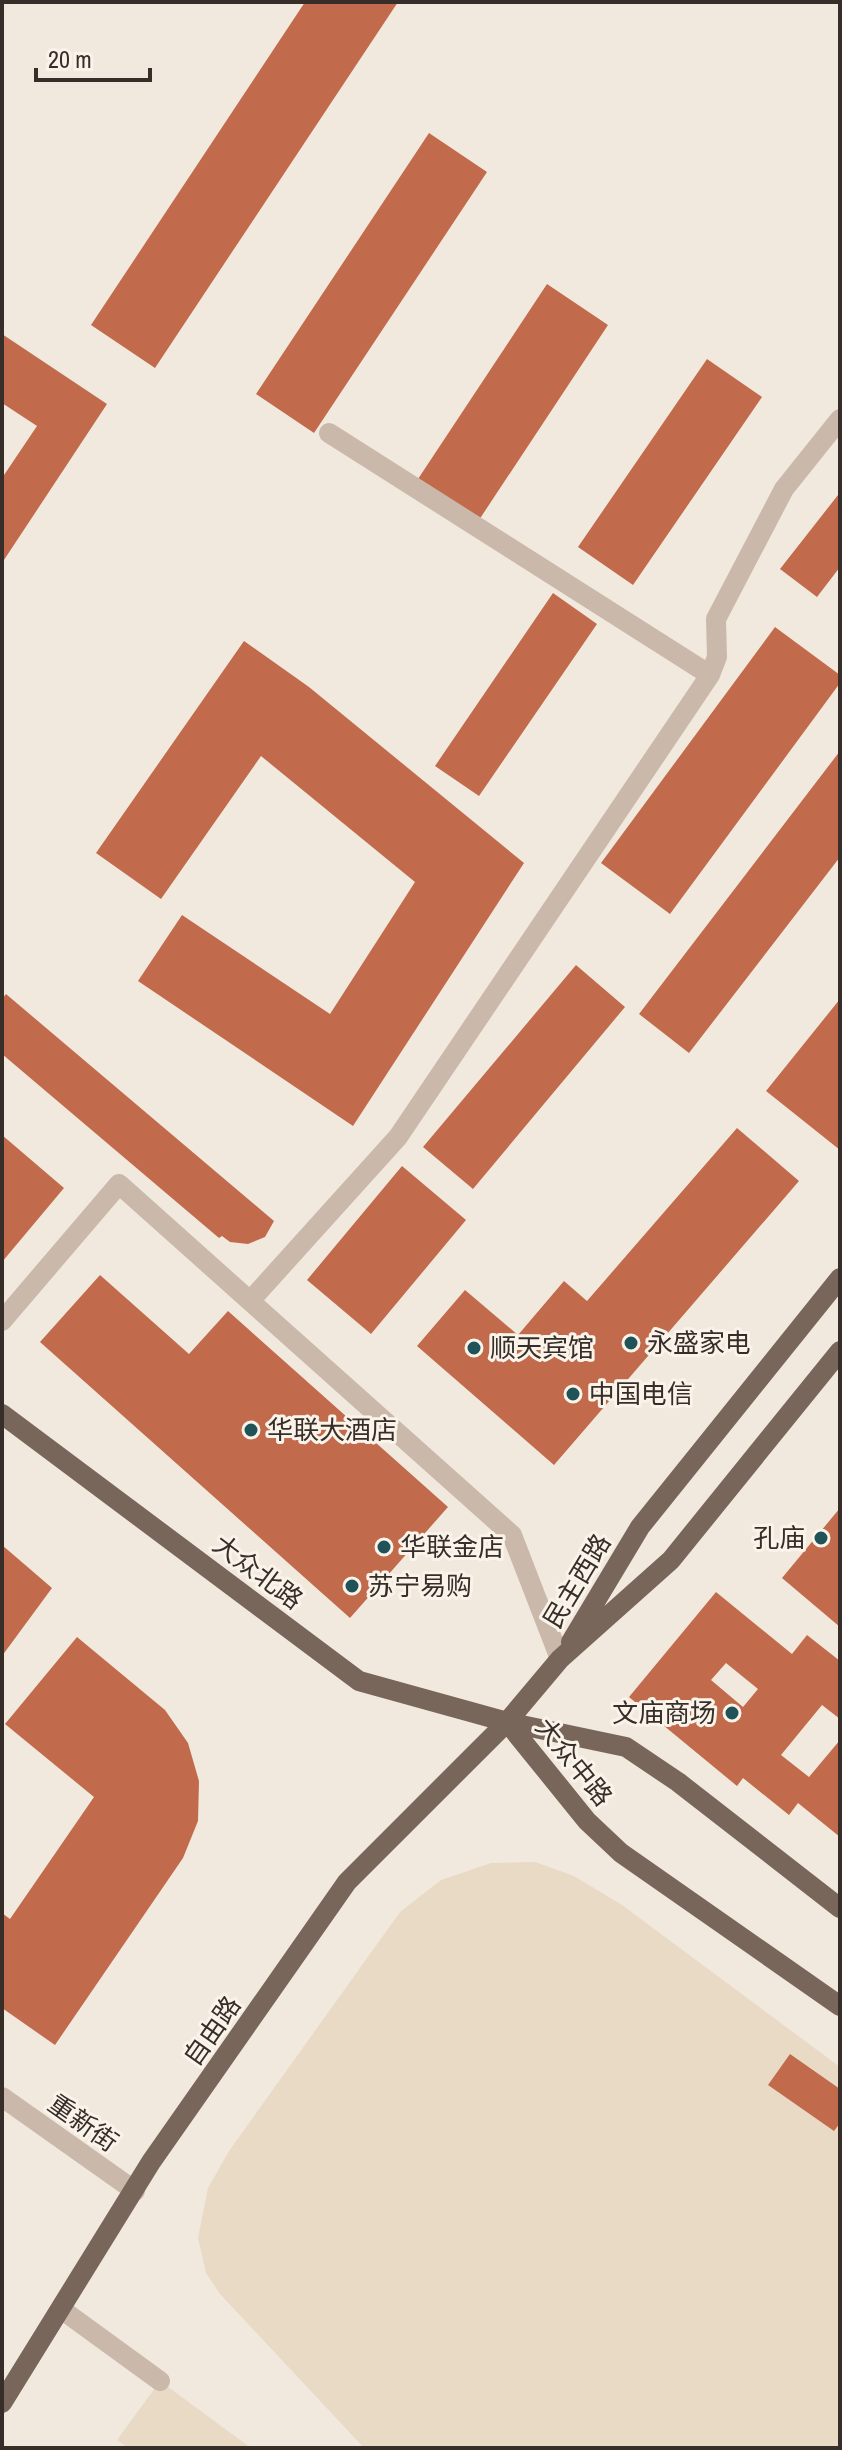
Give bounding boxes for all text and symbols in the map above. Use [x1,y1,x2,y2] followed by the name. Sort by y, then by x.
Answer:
[36,32,150,82] scale bar
[48,43,92,75] text: 20 m
[647,1325,751,1360] place label: 永盛家电
[490,1330,594,1365] place label: 顺天宾馆
[622,1334,640,1352] marker: 永盛家电
[465,1339,483,1357] marker: 顺天宾馆
[589,1376,693,1411] place label: 中国电信
[564,1385,582,1403] marker: 中国电信
[267,1412,397,1447] place label: 华联大酒店
[242,1421,260,1439] marker: 华联大酒店
[753,1520,805,1555] place label: 孔庙
[206,1526,310,1617] street label: 大众北路
[535,1527,618,1634] street label: 民主西路
[400,1529,504,1564] place label: 华联金店
[812,1529,830,1547] marker: 孔庙
[375,1538,393,1556] marker: 华联金店
[368,1568,472,1603] place label: 苏宁易购
[343,1577,361,1595] marker: 苏宁易购
[612,1695,716,1730] place label: 文庙商场
[723,1704,741,1722] marker: 文庙商场
[528,1710,621,1813] street label: 大众中路
[175,1989,248,2073] street label: 自由路
[41,2086,125,2159] street label: 重新街

